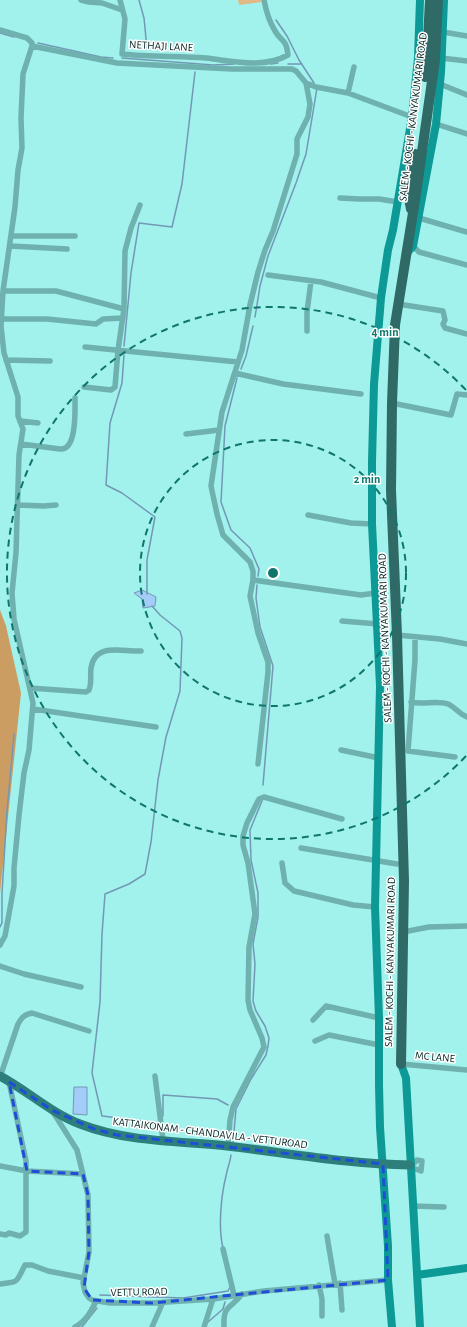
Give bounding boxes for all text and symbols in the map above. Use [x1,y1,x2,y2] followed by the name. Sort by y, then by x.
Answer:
[397,32,429,202] street label: SALEM - KOCHI - KANYAKUMARI ROAD
[129,39,194,53] street label: NETHAJI LANE
[371,326,399,338] text: 4 min
[354,473,380,485] text: 2 min
[377,553,393,723] street label: SALEM - KOCHI - KANYAKUMARI ROAD
[266,566,280,580] centre of rings
[383,877,397,1047] street label: SALEM - KOCHI - KANYAKUMARI ROAD
[415,1050,456,1064] street label: MC LANE
[112,1116,308,1150] street label: KATTAIKONAM - CHANDAVILA - VETTUROAD
[110,1286,168,1298] street label: VETTU ROAD

